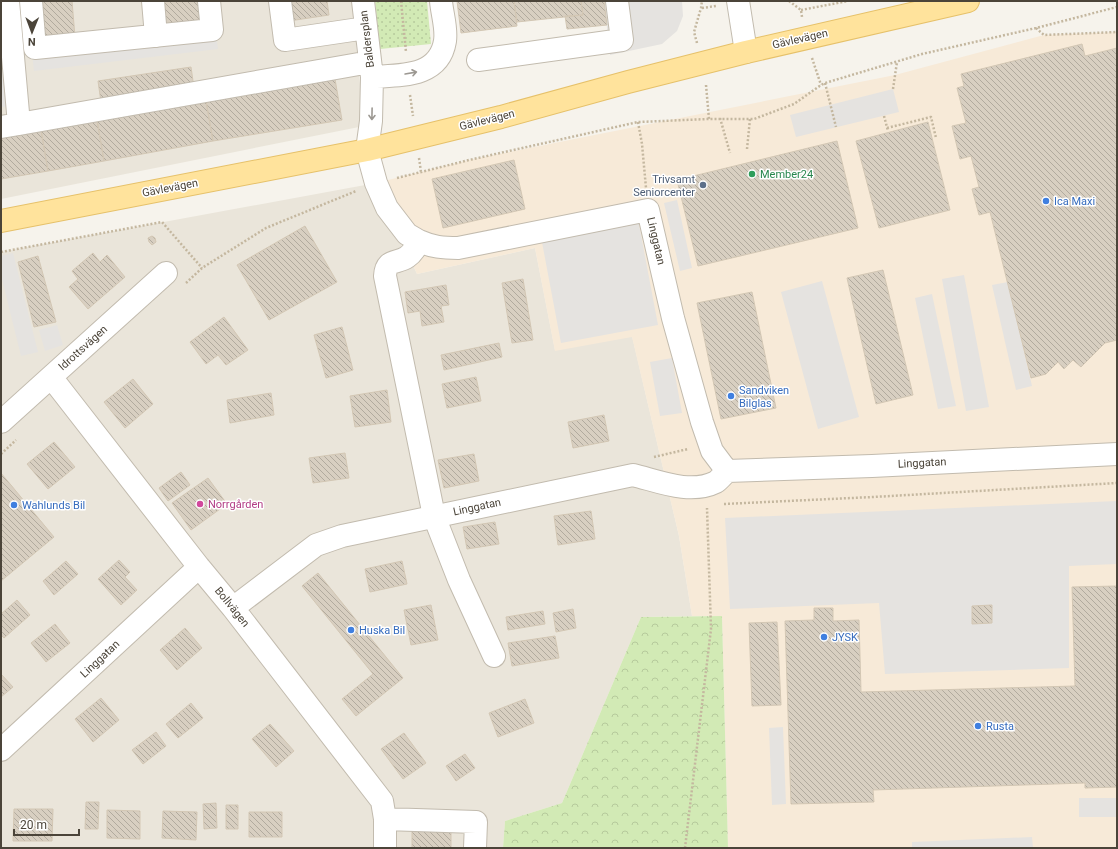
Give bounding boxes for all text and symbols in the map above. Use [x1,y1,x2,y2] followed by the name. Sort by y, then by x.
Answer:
[357,9,377,69] street label: Baldersplan
[12,12,52,52] north arrow
[771,26,829,52] street label: Gävlevägen
[28,35,36,48] text: N
[404,69,417,77] one-way arrow
[368,107,375,120] one-way arrow
[458,107,516,133] street label: Gävlevägen
[760,168,813,181] place label: Member24
[747,169,757,179] marker: Member24
[633,173,695,199] place label: Trivsamt Seniorcenter
[141,176,199,200] street label: Gävlevägen
[698,180,708,190] marker: Trivsamt Seniorcenter
[1054,195,1095,208] place label: Ica Maxi
[1041,196,1051,206] marker: Ica Maxi
[644,216,668,266] street label: Linggatan
[56,323,110,373] street label: Idrottsvägen
[739,384,789,410] place label: Sandviken Bilglas
[726,391,736,401] marker: Sandviken Bilglas
[897,455,947,471] street label: Linggatan
[452,496,502,518] street label: Linggatan
[208,498,263,511] place label: Norrgården
[22,499,85,512] place label: Wahlunds Bil
[195,499,205,509] marker: Norrgården
[9,500,19,510] marker: Wahlunds Bil
[212,584,252,630] street label: Bollvägen
[359,624,405,637] place label: Huska Bil
[346,625,356,635] marker: Huska Bil
[832,631,858,644] place label: JYSK
[819,632,829,642] marker: JYSK
[78,638,122,680] street label: Linggatan
[986,720,1014,733] place label: Rusta
[973,721,983,731] marker: Rusta
[14,811,79,837] scale bar
[20,818,47,832] text: 20 m

